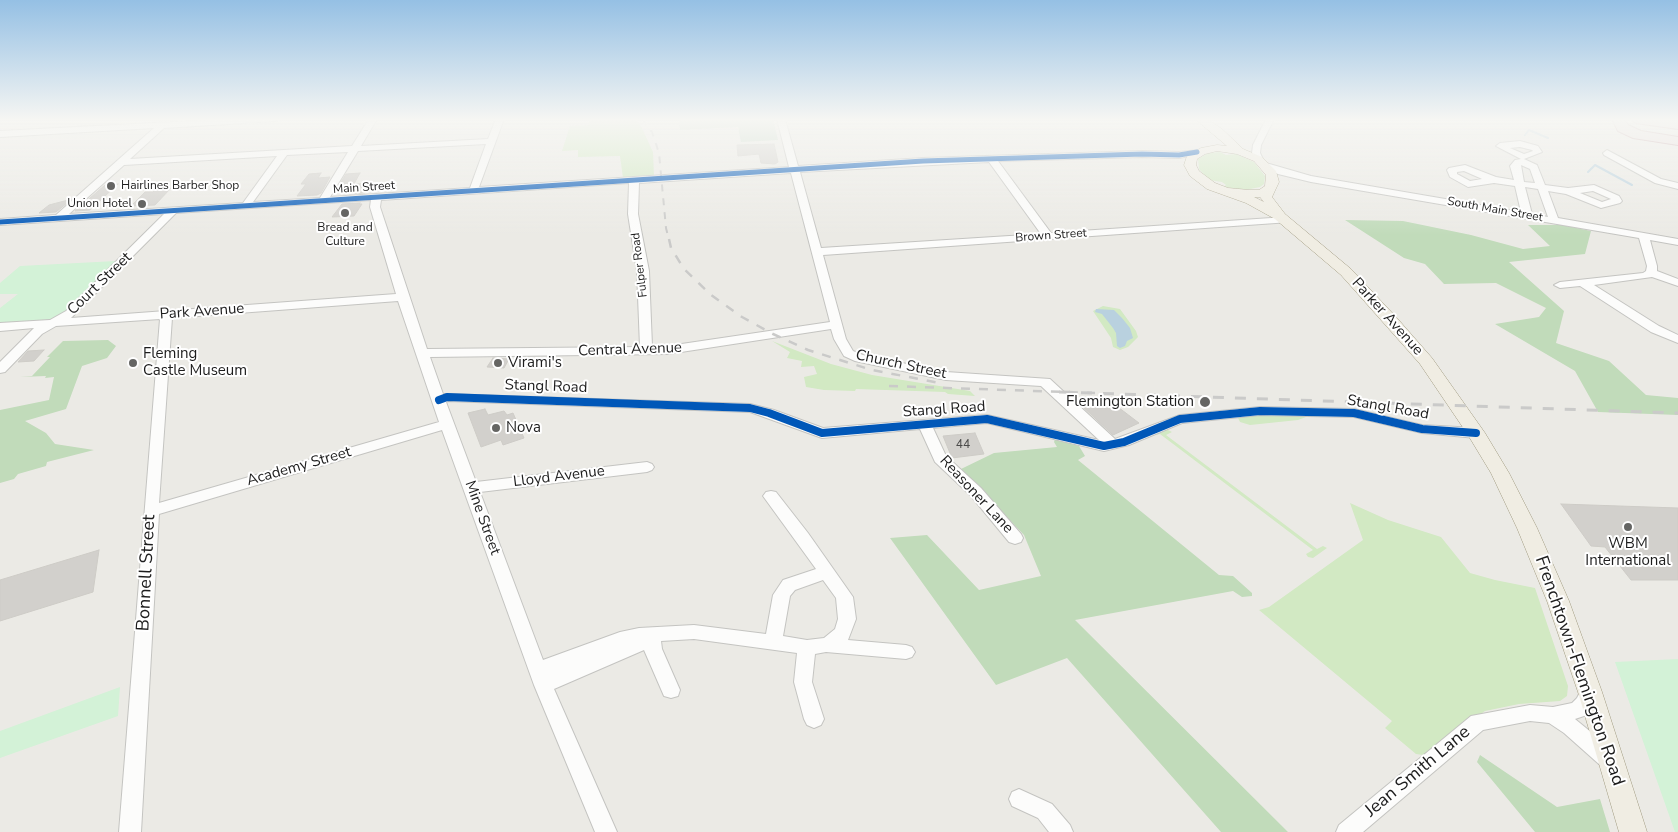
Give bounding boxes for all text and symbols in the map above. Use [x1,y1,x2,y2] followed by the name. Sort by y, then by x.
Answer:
[121,179,239,193] place label: Hairlines Barber Shop
[333,179,395,197] street label: Main Street
[105,180,117,192] marker: Hairlines Barber Shop
[1446,194,1544,226] street label: South Main Street
[67,197,132,211] place label: Union Hotel
[136,198,148,210] marker: Union Hotel
[339,207,351,219] marker: Bread and Culture
[317,221,373,249] place label: Bread and Culture
[1015,226,1087,246] street label: Brown Street
[629,232,651,298] street label: Fulper Road
[64,249,136,319] street label: Court Street
[1348,275,1426,359] street label: Parker Avenue
[159,300,245,324] street label: Park Avenue
[578,339,682,361] street label: Central Avenue
[143,345,247,380] place label: Fleming Castle Museum
[854,347,948,383] street label: Church Street
[508,354,562,372] place label: Virami's
[127,357,139,369] marker: Fleming Castle Museum
[492,357,504,369] marker: Virami's
[504,377,588,397] street label: Stangl Road
[1346,392,1430,424] street label: Stangl Road
[1066,393,1194,411] place label: Flemington Station
[1198,395,1212,409] marker: Flemington Station
[902,398,986,422] street label: Stangl Road
[506,419,541,437] place label: Nova
[490,422,502,434] marker: Nova
[956,438,970,452] house number: 44
[245,444,353,490] street label: Academy Street
[935,452,1017,538] street label: Reasoner Lane
[512,462,606,492] street label: Lloyd Avenue
[460,478,504,558] street label: Mine Street
[133,514,161,632] street label: Bonnell Street
[1622,521,1634,533] marker: WBM International
[1585,535,1671,570] place label: WBM International
[1529,553,1629,789] street label: Frenchtown-Flemington Road
[1361,722,1475,822] street label: Jean Smith Lane

